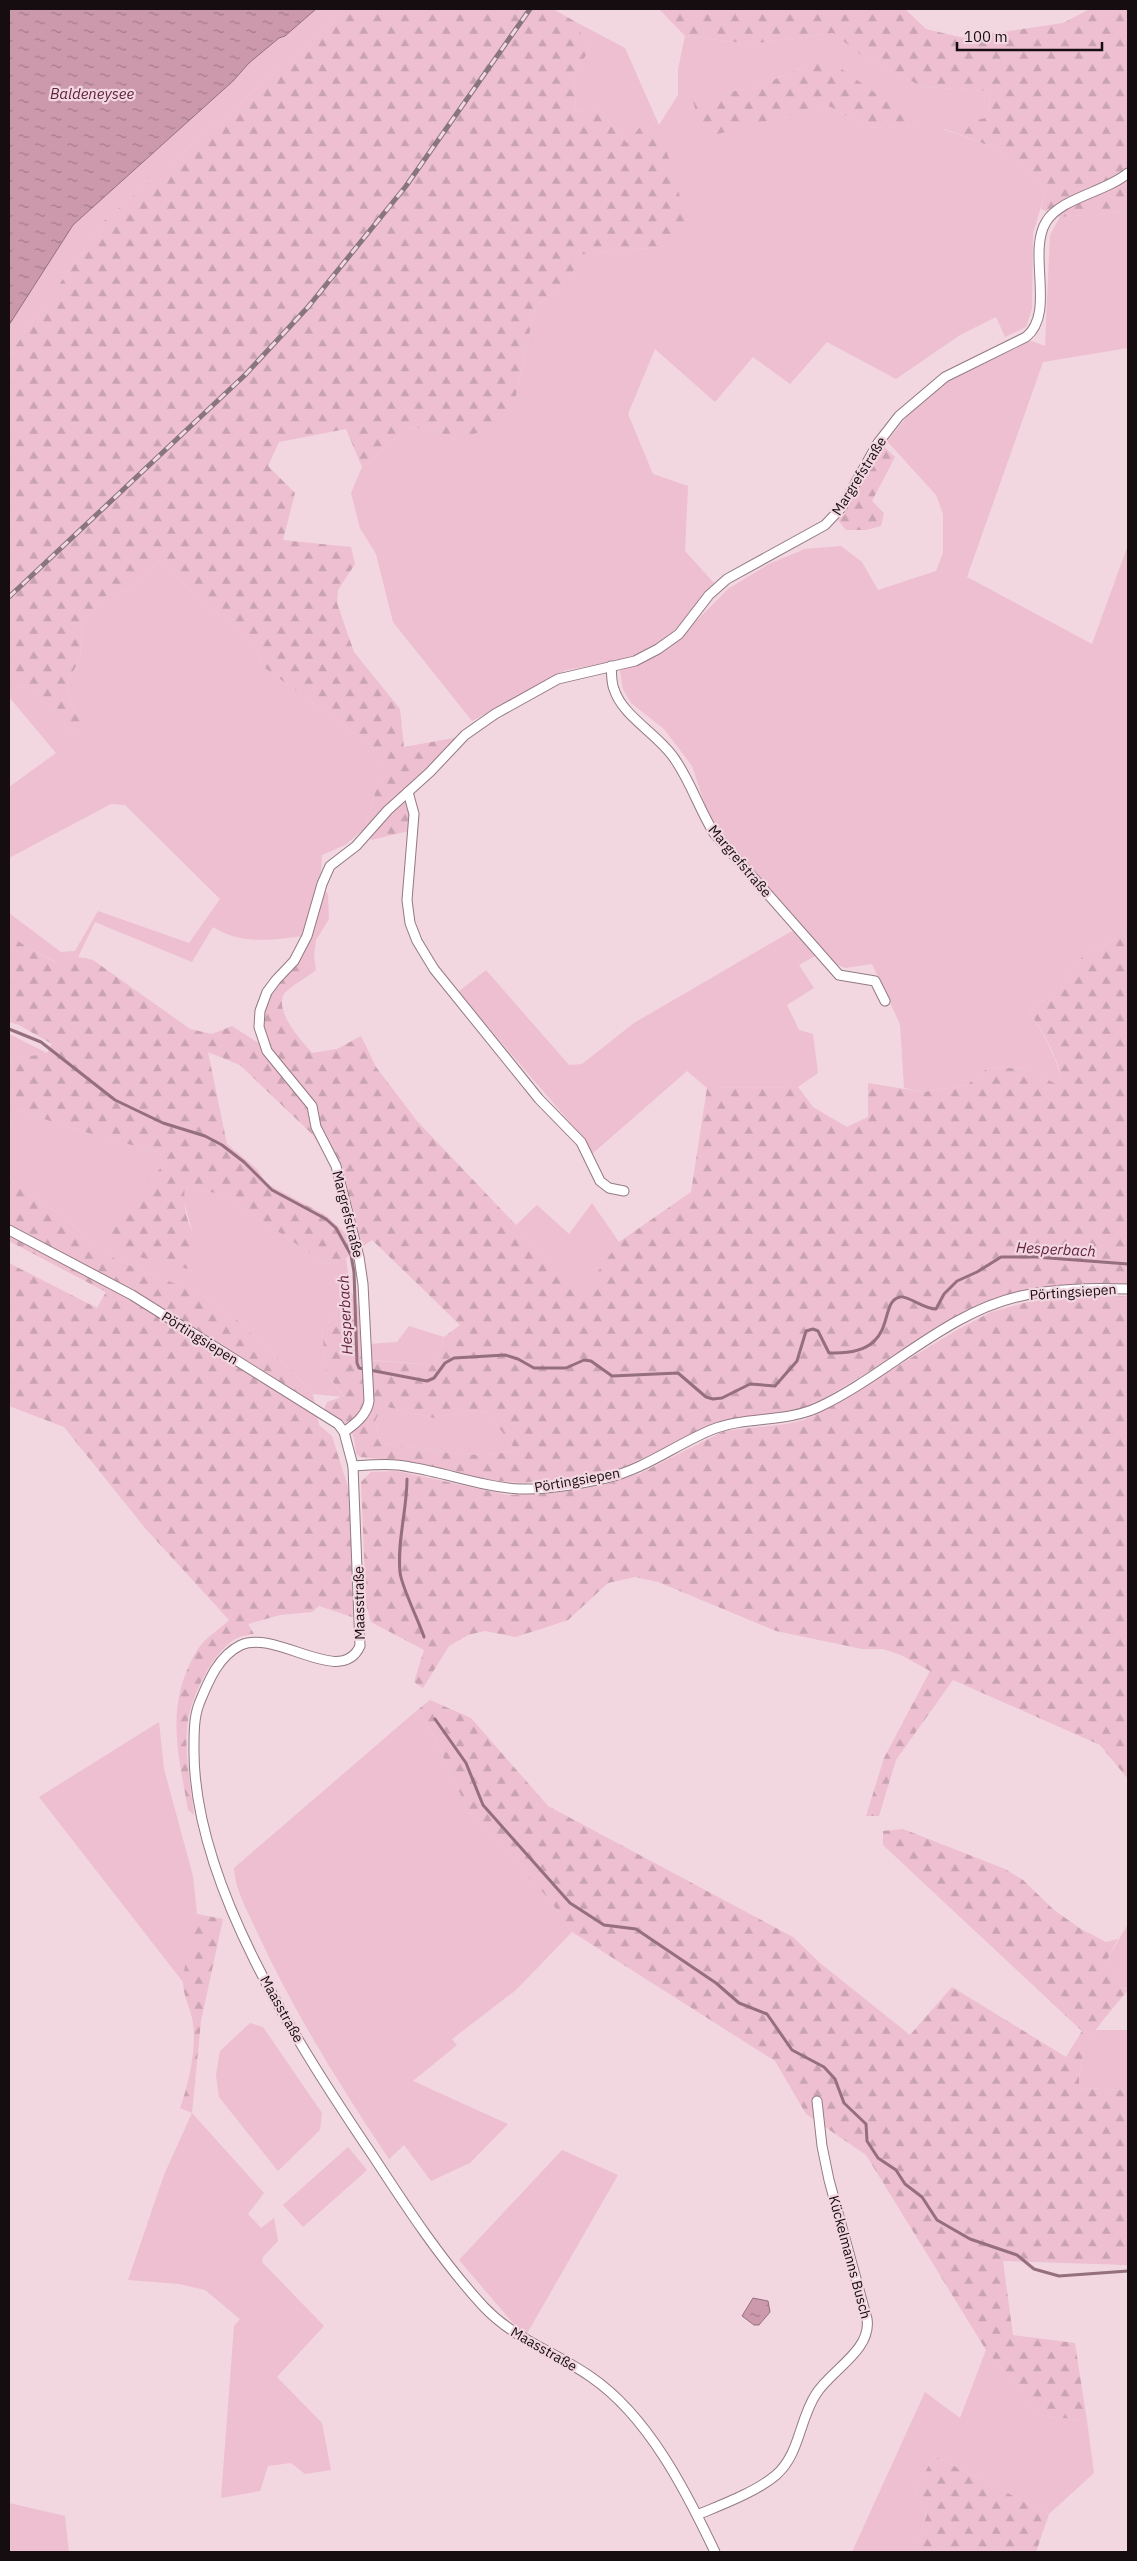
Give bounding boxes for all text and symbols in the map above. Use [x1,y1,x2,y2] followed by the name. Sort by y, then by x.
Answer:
[957,20,1102,52] scale bar
[964,27,1008,46] text: 100 m
[50,84,134,103] water label: Baldeneysee
[828,433,890,519] street label: Margrefstraße
[704,821,776,901] street label: Margrefstraße
[328,1169,368,1260] street label: Margrefstraße
[1016,1237,1096,1261] water label: Hesperbach
[333,1275,357,1355] water label: Hesperbach
[1029,1280,1117,1304] street label: Pörtingsiepen
[158,1307,242,1369] street label: Pörtingsiepen
[533,1464,621,1496] street label: Pörtingsiepen
[349,1566,369,1640] street label: Maasstraße
[256,1972,308,2046] street label: Maasstraße
[825,2193,875,2321] street label: Kückelmanns Busch
[507,2323,581,2375] street label: Maasstraße

